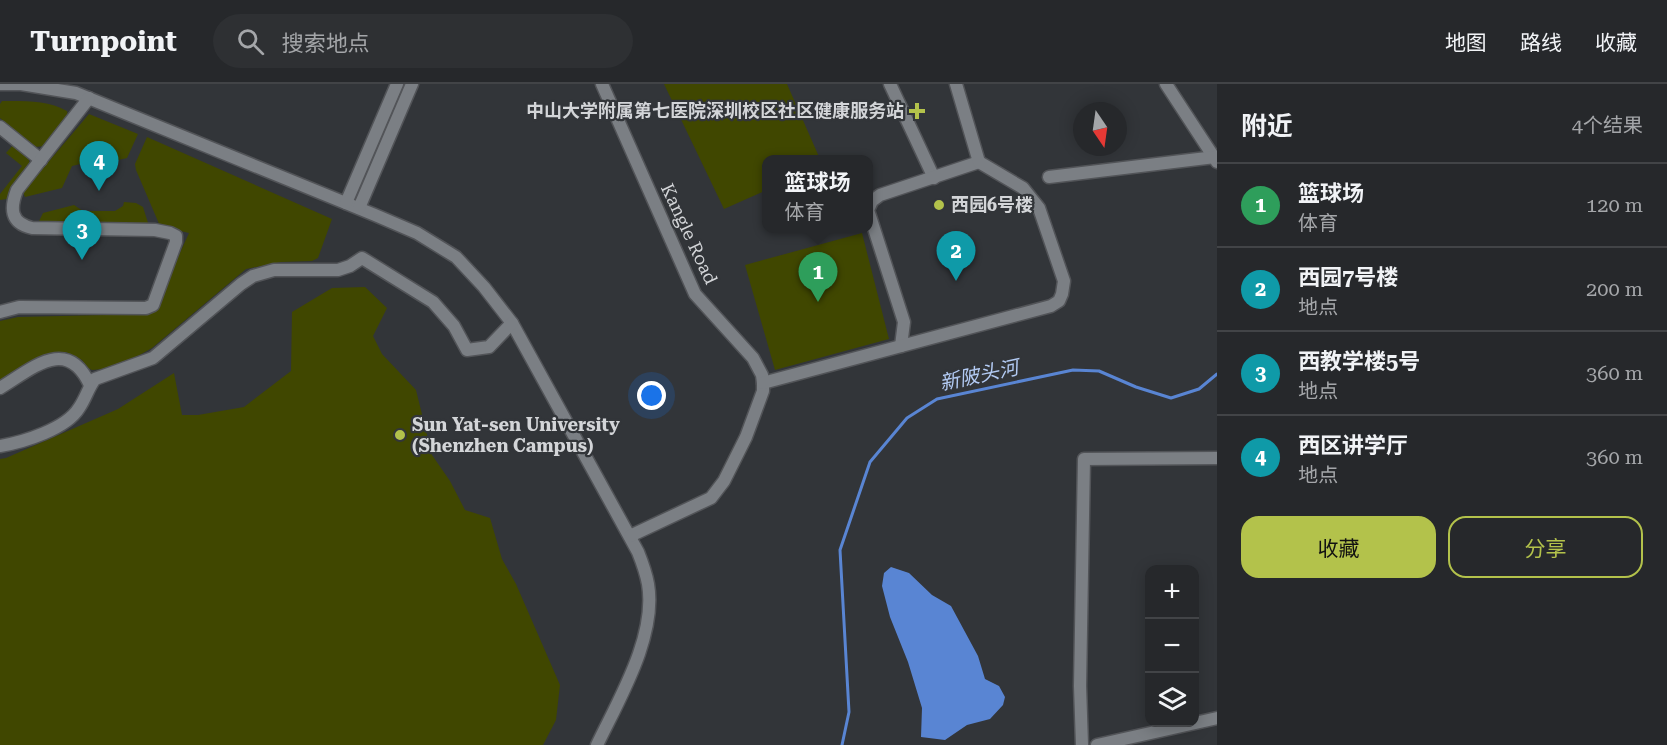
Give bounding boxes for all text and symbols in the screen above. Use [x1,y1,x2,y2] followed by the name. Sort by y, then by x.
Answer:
[213,14,633,68] search box
[30,25,177,58] text: Turnpoint
[234,25,267,58] icon: search
[282,31,370,56] text: 搜索地点
[1445,31,1487,55] text: 地图
[1520,31,1562,55] text: 路线
[1595,31,1637,55] text: 收藏
[526,100,904,121] place label: 中山大学附属第七医院深圳校区社区健康服务站
[908,102,926,120] marker: 中山大学附属第七医院深圳校区社区健康服务站
[1073,102,1127,156] north arrow
[1241,111,1293,141] text: 附近
[1572,113,1643,137] text: 4个结果
[80,141,118,191] pin: 4
[762,155,873,233] popup
[784,170,851,195] text: 篮球场
[657,180,722,288] street label: Kangle Road
[1298,181,1364,206] text: 篮球场
[1255,193,1266,217] text: 1
[1586,193,1643,217] text: 120 m
[951,194,1033,215] place label: 西园6号楼
[932,198,946,212] marker: 西园6号楼
[784,200,824,224] text: 体育
[62,210,101,260] pin: 3
[1298,211,1338,235] text: 体育
[936,232,976,281] pin: 2
[798,252,838,302] pin: 1
[1298,265,1398,290] text: 西园7号楼
[1255,277,1266,301] text: 2
[1586,277,1643,301] text: 200 m
[1298,295,1338,319] text: 地点
[1298,349,1420,374] text: 西教学楼5号
[937,354,1025,395] water label: 新陂头河
[1255,361,1266,385] text: 3
[1586,361,1643,385] text: 360 m
[1298,379,1338,403] text: 地点
[637,381,666,410] your location
[412,414,620,456] place label: Sun Yat-sen University (Shenzhen Campus)
[393,428,407,442] marker: Sun Yat-sen University (Shenzhen Campus)
[1298,433,1408,458] text: 西区讲学厅
[1255,445,1266,469] text: 4
[1586,445,1643,469] text: 360 m
[1298,463,1338,487] text: 地点
[1241,516,1436,578] button: 收藏
[1448,516,1643,578] button: 分享
[1145,565,1199,727] map controls
[1145,565,1199,619] button: +
[1145,619,1199,673] button: −
[1145,673,1199,727] button: layers

